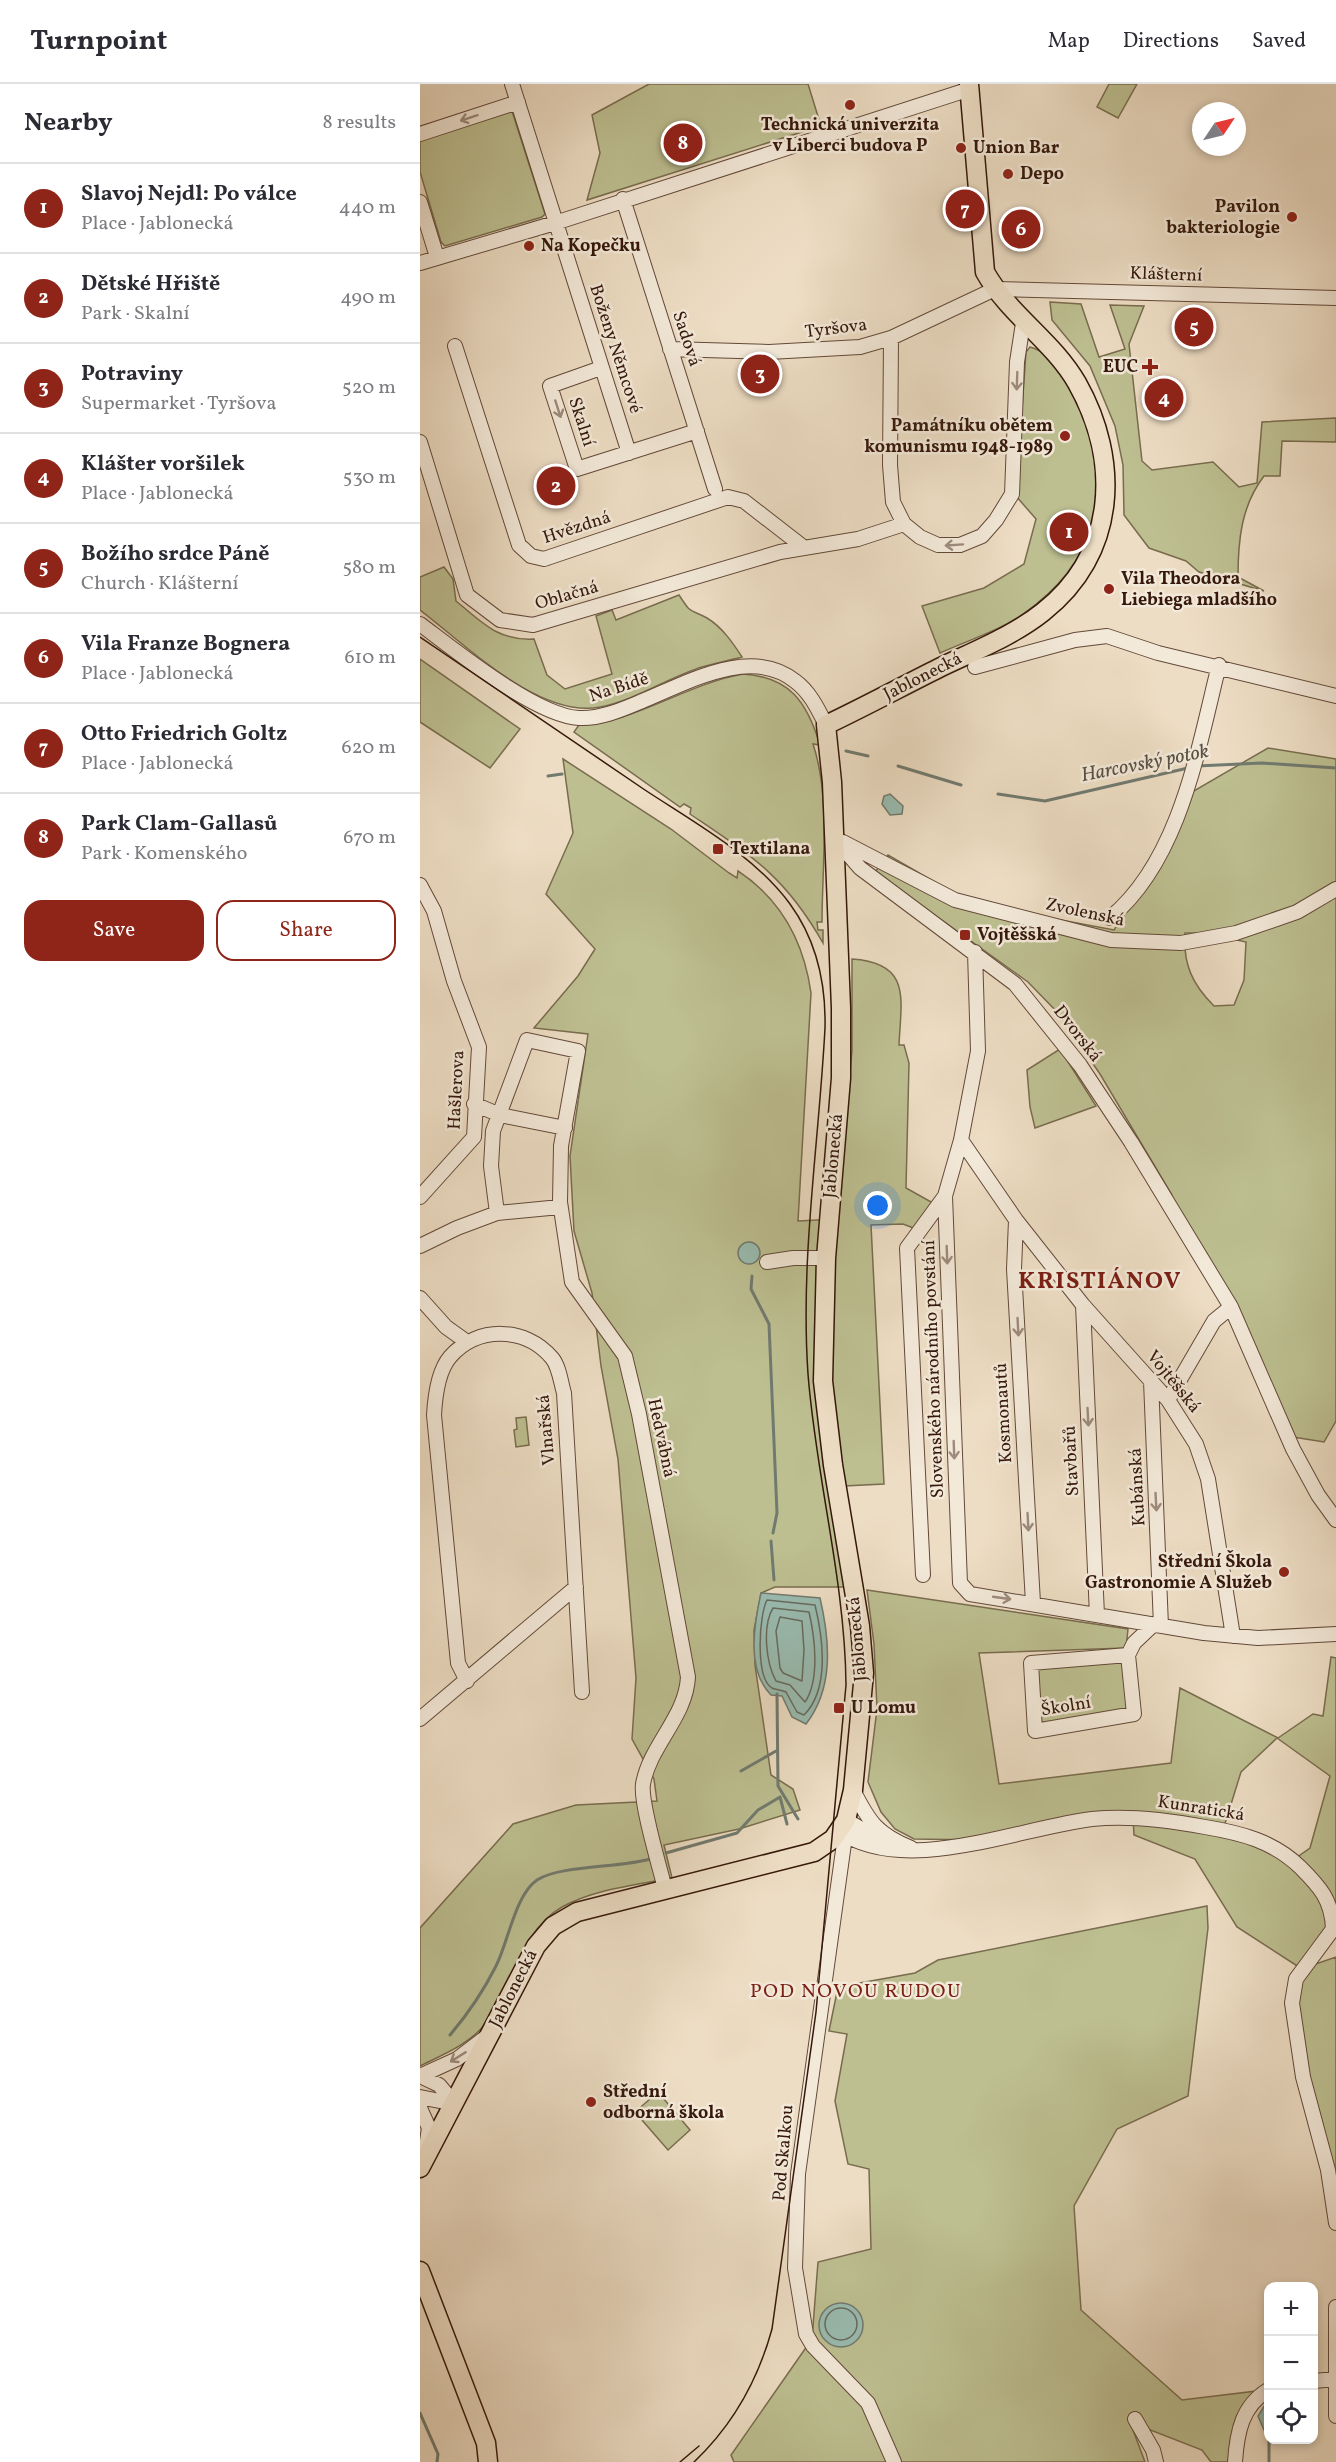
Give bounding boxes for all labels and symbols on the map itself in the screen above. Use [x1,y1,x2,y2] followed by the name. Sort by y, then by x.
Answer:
[843,98,857,112] marker: Technická univerzita v Liberci budova P
[1192,102,1246,156] north arrow
[460,113,479,124] one-way arrow
[761,113,939,159] place label: Technická univerzita v Liberci budova P
[664,120,702,166] pin: 8
[973,136,1060,161] place label: Union Bar
[954,141,968,155] marker: Union Bar
[1020,162,1064,187] place label: Depo
[1001,167,1015,181] marker: Depo
[946,186,984,232] pin: 7
[1166,195,1280,241] place label: Pavilon bakteriologie
[1002,206,1040,252] pin: 6
[1285,210,1299,224] marker: Pavilon bakteriologie
[541,234,641,259] place label: Na Kopečku
[522,239,536,253] marker: Na Kopečku
[1129,261,1203,289] street label: Klášterní
[582,281,648,417] street label: Boženy Němcové
[1174,304,1214,350] pin: 5
[665,308,707,370] street label: Sadová
[803,313,869,345] street label: Tyršova
[740,352,780,396] pin: 3
[1103,355,1138,380] place label: EUC
[1143,360,1157,374] marker: EUC
[1011,370,1022,390] one-way arrow
[1144,376,1184,420] pin: 4
[561,394,601,450] street label: Skalní
[553,399,564,418] one-way arrow
[864,414,1053,460] place label: Památníku obětem komunismu 1948-1989
[1058,429,1072,443] marker: Památníku obětem komunismu 1948-1989
[536,464,576,508] pin: 2
[540,505,614,551] street label: Hvězdná
[1050,510,1088,554] pin: 1
[944,539,964,550] one-way arrow
[1121,567,1277,613] place label: Vila Theodora Liebiega mladšího
[532,575,602,617] street label: Oblačná
[1102,582,1116,596] marker: Vila Theodora Liebiega mladšího
[879,647,967,707] street label: Jablonecká
[586,667,652,709] street label: Na Bídě
[1079,738,1211,790] water label: Harcovský potok
[730,837,811,862] place label: Textilana
[711,842,725,856] marker: Textilana
[1043,892,1127,934] street label: Zvolenská
[977,923,1057,948] place label: Vojtěšská
[958,928,972,942] marker: Vojtěšská
[1047,1000,1107,1068] street label: Dvorská
[442,1050,472,1130] street label: Hašlerova
[818,1112,850,1200] street label: Jablonecká
[863,1191,892,1220] your location
[917,1239,951,1499] street label: Slovenského národního povstání
[942,1244,953,1264] one-way arrow
[1018,1265,1182,1299] district label: KRISTIÁNOV
[1013,1317,1024,1337] one-way arrow
[1140,1345,1206,1419] street label: Vojtěšská
[989,1362,1019,1464] street label: Kosmonautů
[531,1393,563,1467] street label: Vlnařská
[640,1396,682,1480] street label: Hedvábná
[1082,1407,1093,1427] one-way arrow
[1058,1425,1086,1497] street label: Stavbařů
[949,1439,960,1459] one-way arrow
[1123,1447,1153,1527] street label: Kubánská
[1151,1491,1162,1511] one-way arrow
[1023,1512,1034,1532] one-way arrow
[1085,1549,1272,1596] place label: Střední Škola Gastronomie A Služeb
[1277,1565,1291,1579] marker: Střední Škola Gastronomie A Služeb
[991,1593,1011,1604] one-way arrow
[842,1595,874,1683] street label: Jablonecká
[1039,1691,1093,1723] street label: Školní
[851,1696,916,1721] place label: U Lomu
[832,1701,846,1715] marker: U Lomu
[1156,1790,1246,1828] street label: Kunratická
[484,1945,544,2033] street label: Jablonecká
[750,1978,962,2006] district label: POD NOVOU RUDOU
[450,2051,467,2063] one-way arrow
[603,2080,724,2126] place label: Střední odborná škola
[584,2095,598,2109] marker: Střední odborná škola
[767,2104,801,2202] street label: Pod Skalkou

